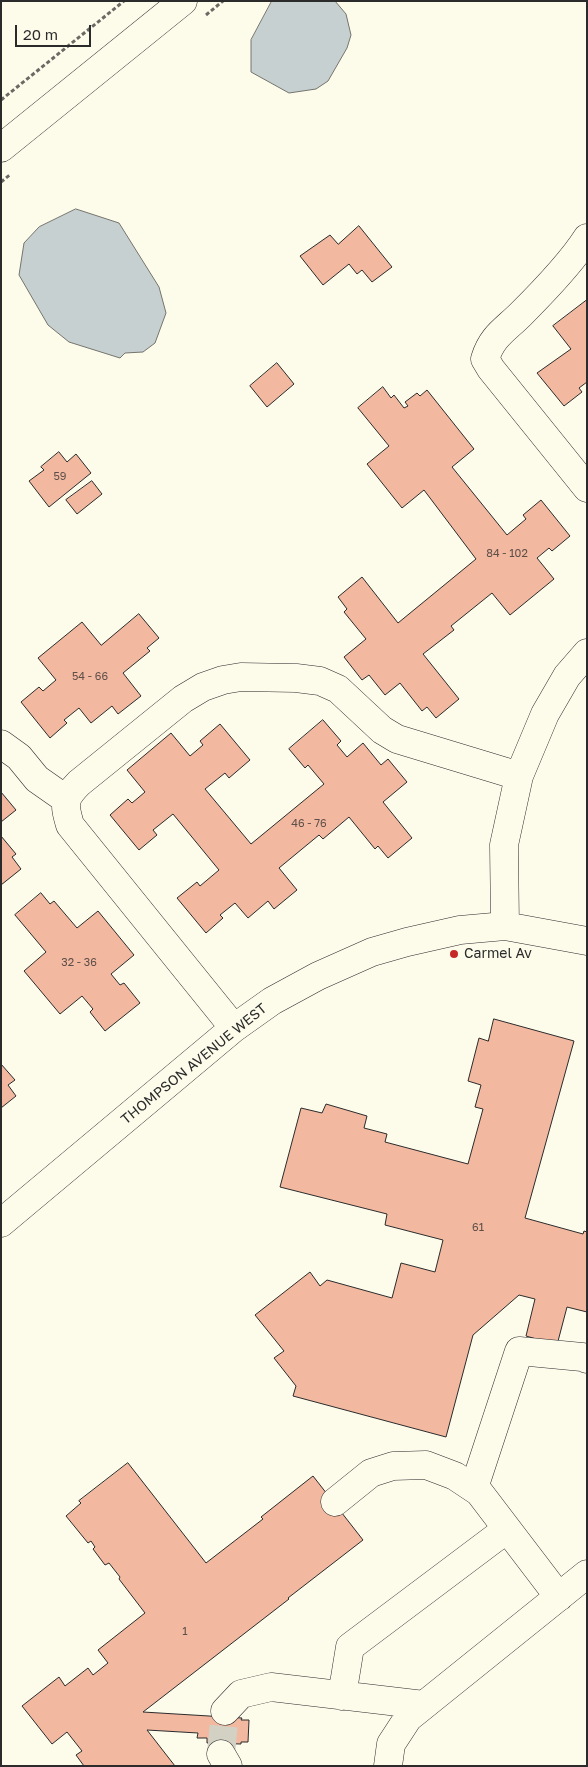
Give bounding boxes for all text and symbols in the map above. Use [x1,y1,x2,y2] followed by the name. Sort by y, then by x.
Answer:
[18,15,94,47] scale bar
[23,25,58,43] text: 20 m
[53,470,67,484] house number: 59
[486,547,528,561] house number: 84 - 102
[72,670,108,684] house number: 54 - 66
[291,817,327,831] house number: 46 - 76
[464,946,532,962] place label: Carmel Av
[448,948,460,960] marker: Carmel Av
[61,956,97,970] house number: 32 - 36
[118,1000,270,1128] street label: THOMPSON AVENUE WEST
[472,1221,484,1235] house number: 61
[182,1625,188,1639] house number: 1

